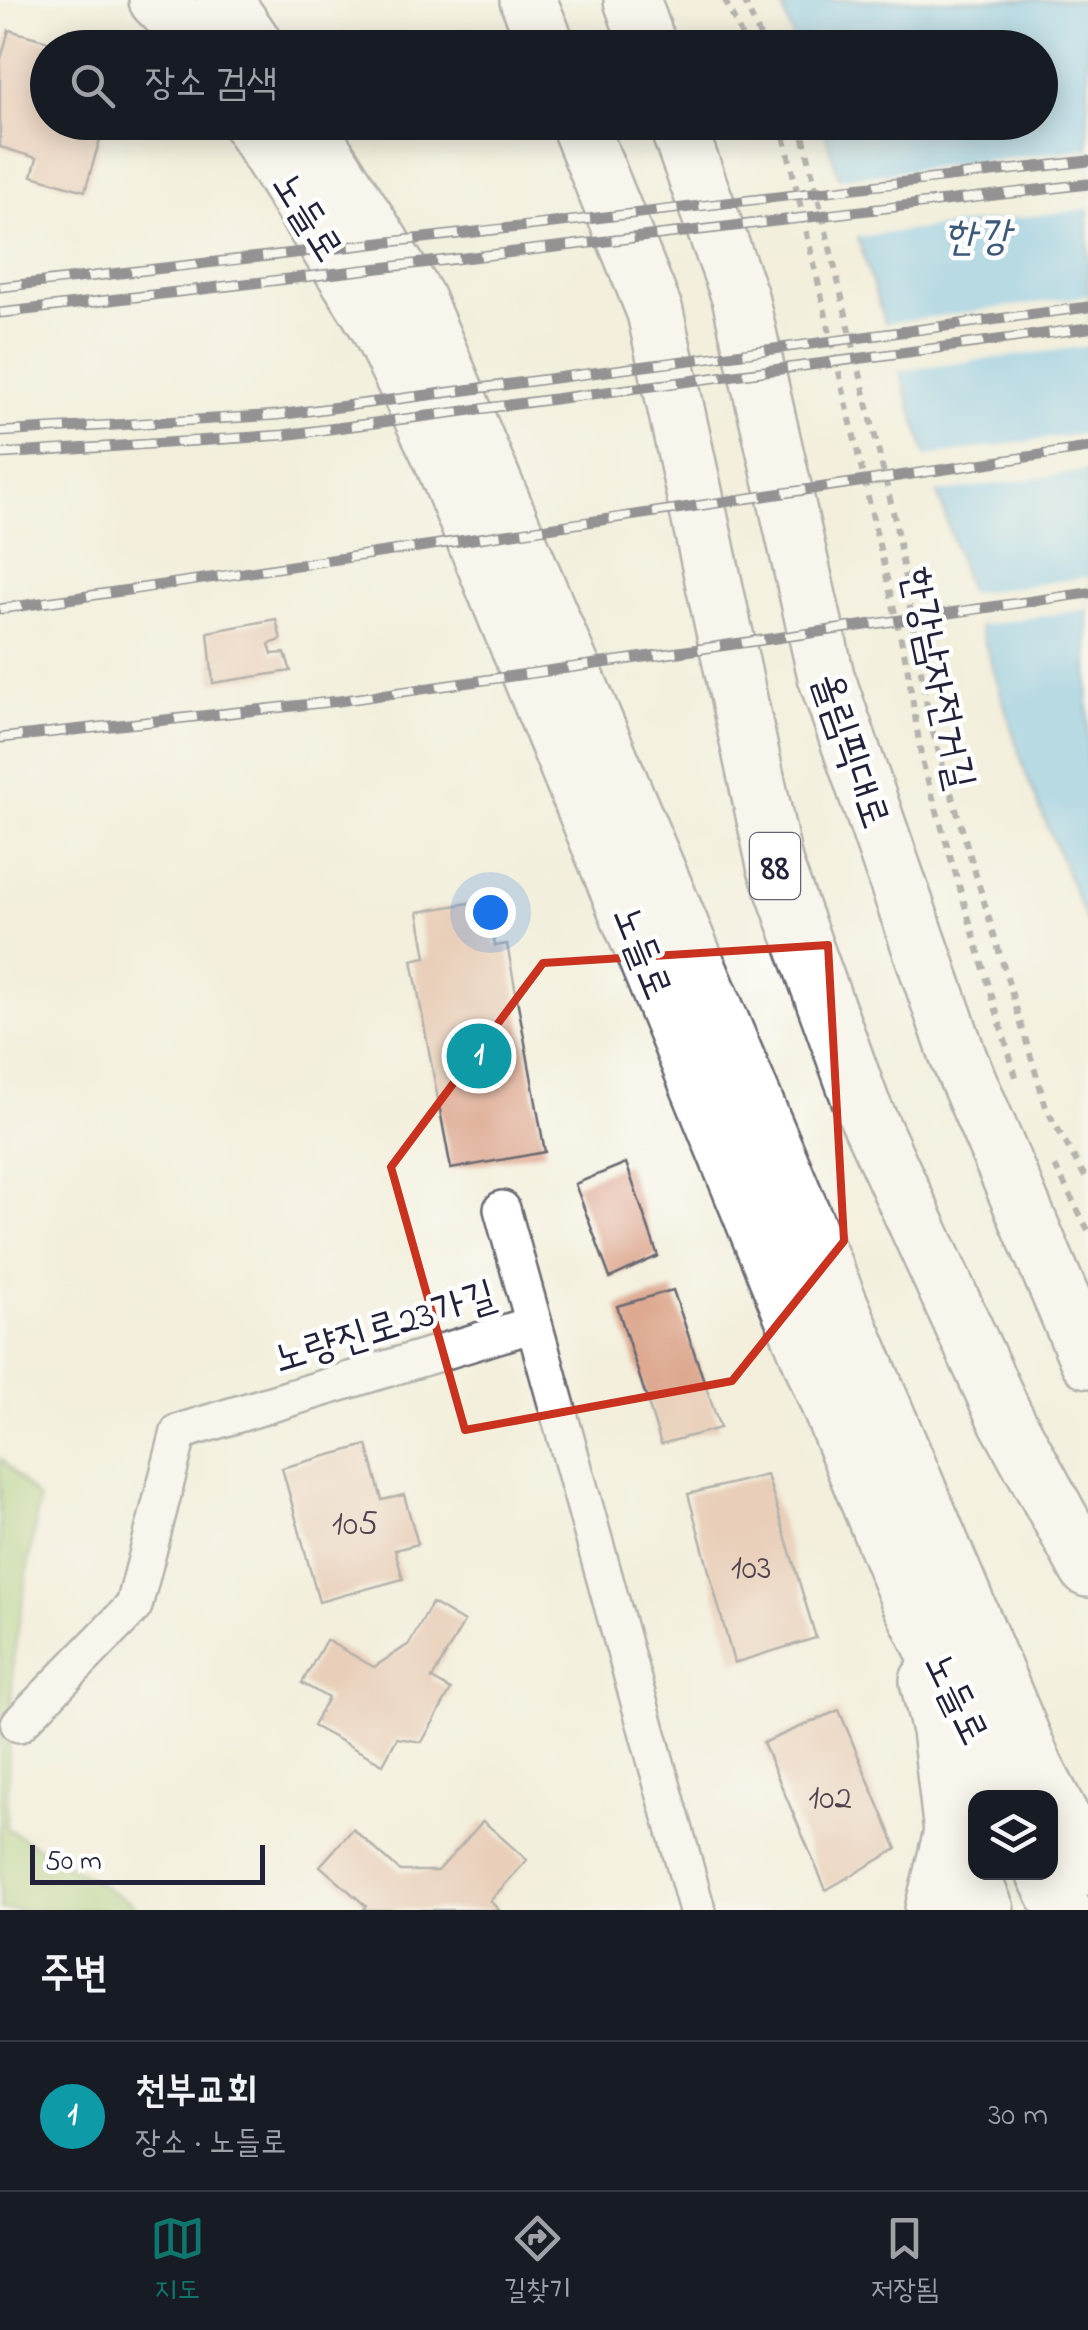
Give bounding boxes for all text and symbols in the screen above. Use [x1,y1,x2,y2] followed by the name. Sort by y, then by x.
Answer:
[30,30,1058,140] search box
[145,57,277,113] text: 장소 검색
[65,58,120,113] icon: search
[255,162,356,275] street label: 노들로
[943,208,1015,269] water label: 한강
[883,563,988,795] street label: 한강남자전거길
[795,666,903,837] street label: 올림픽대로
[750,833,800,899] road number: 88
[465,887,516,938] your location
[594,898,685,1010] street label: 노들로
[446,1018,512,1094] pin: 1
[267,1268,504,1391] street label: 노량진로23가길
[332,1500,378,1551] house number: 105
[731,1544,771,1595] house number: 103
[906,1644,1002,1756] street label: 노들로
[808,1774,852,1825] house number: 102
[968,1790,1058,1880] map controls
[968,1790,1058,1880] button: layers
[30,1840,265,1884] scale bar
[45,1842,102,1883] text: 50 m
[40,1945,108,2006] text: 주변
[135,2065,257,2121] text: 천부교회
[67,2093,78,2140] text: 1
[988,2093,1048,2140] text: 30 m
[135,2121,287,2168] text: 장소 · 노들로
[150,2211,205,2312] tab: 지도
[504,2211,571,2312] tab: 길찾기
[871,2211,938,2312] tab: 저장됨

